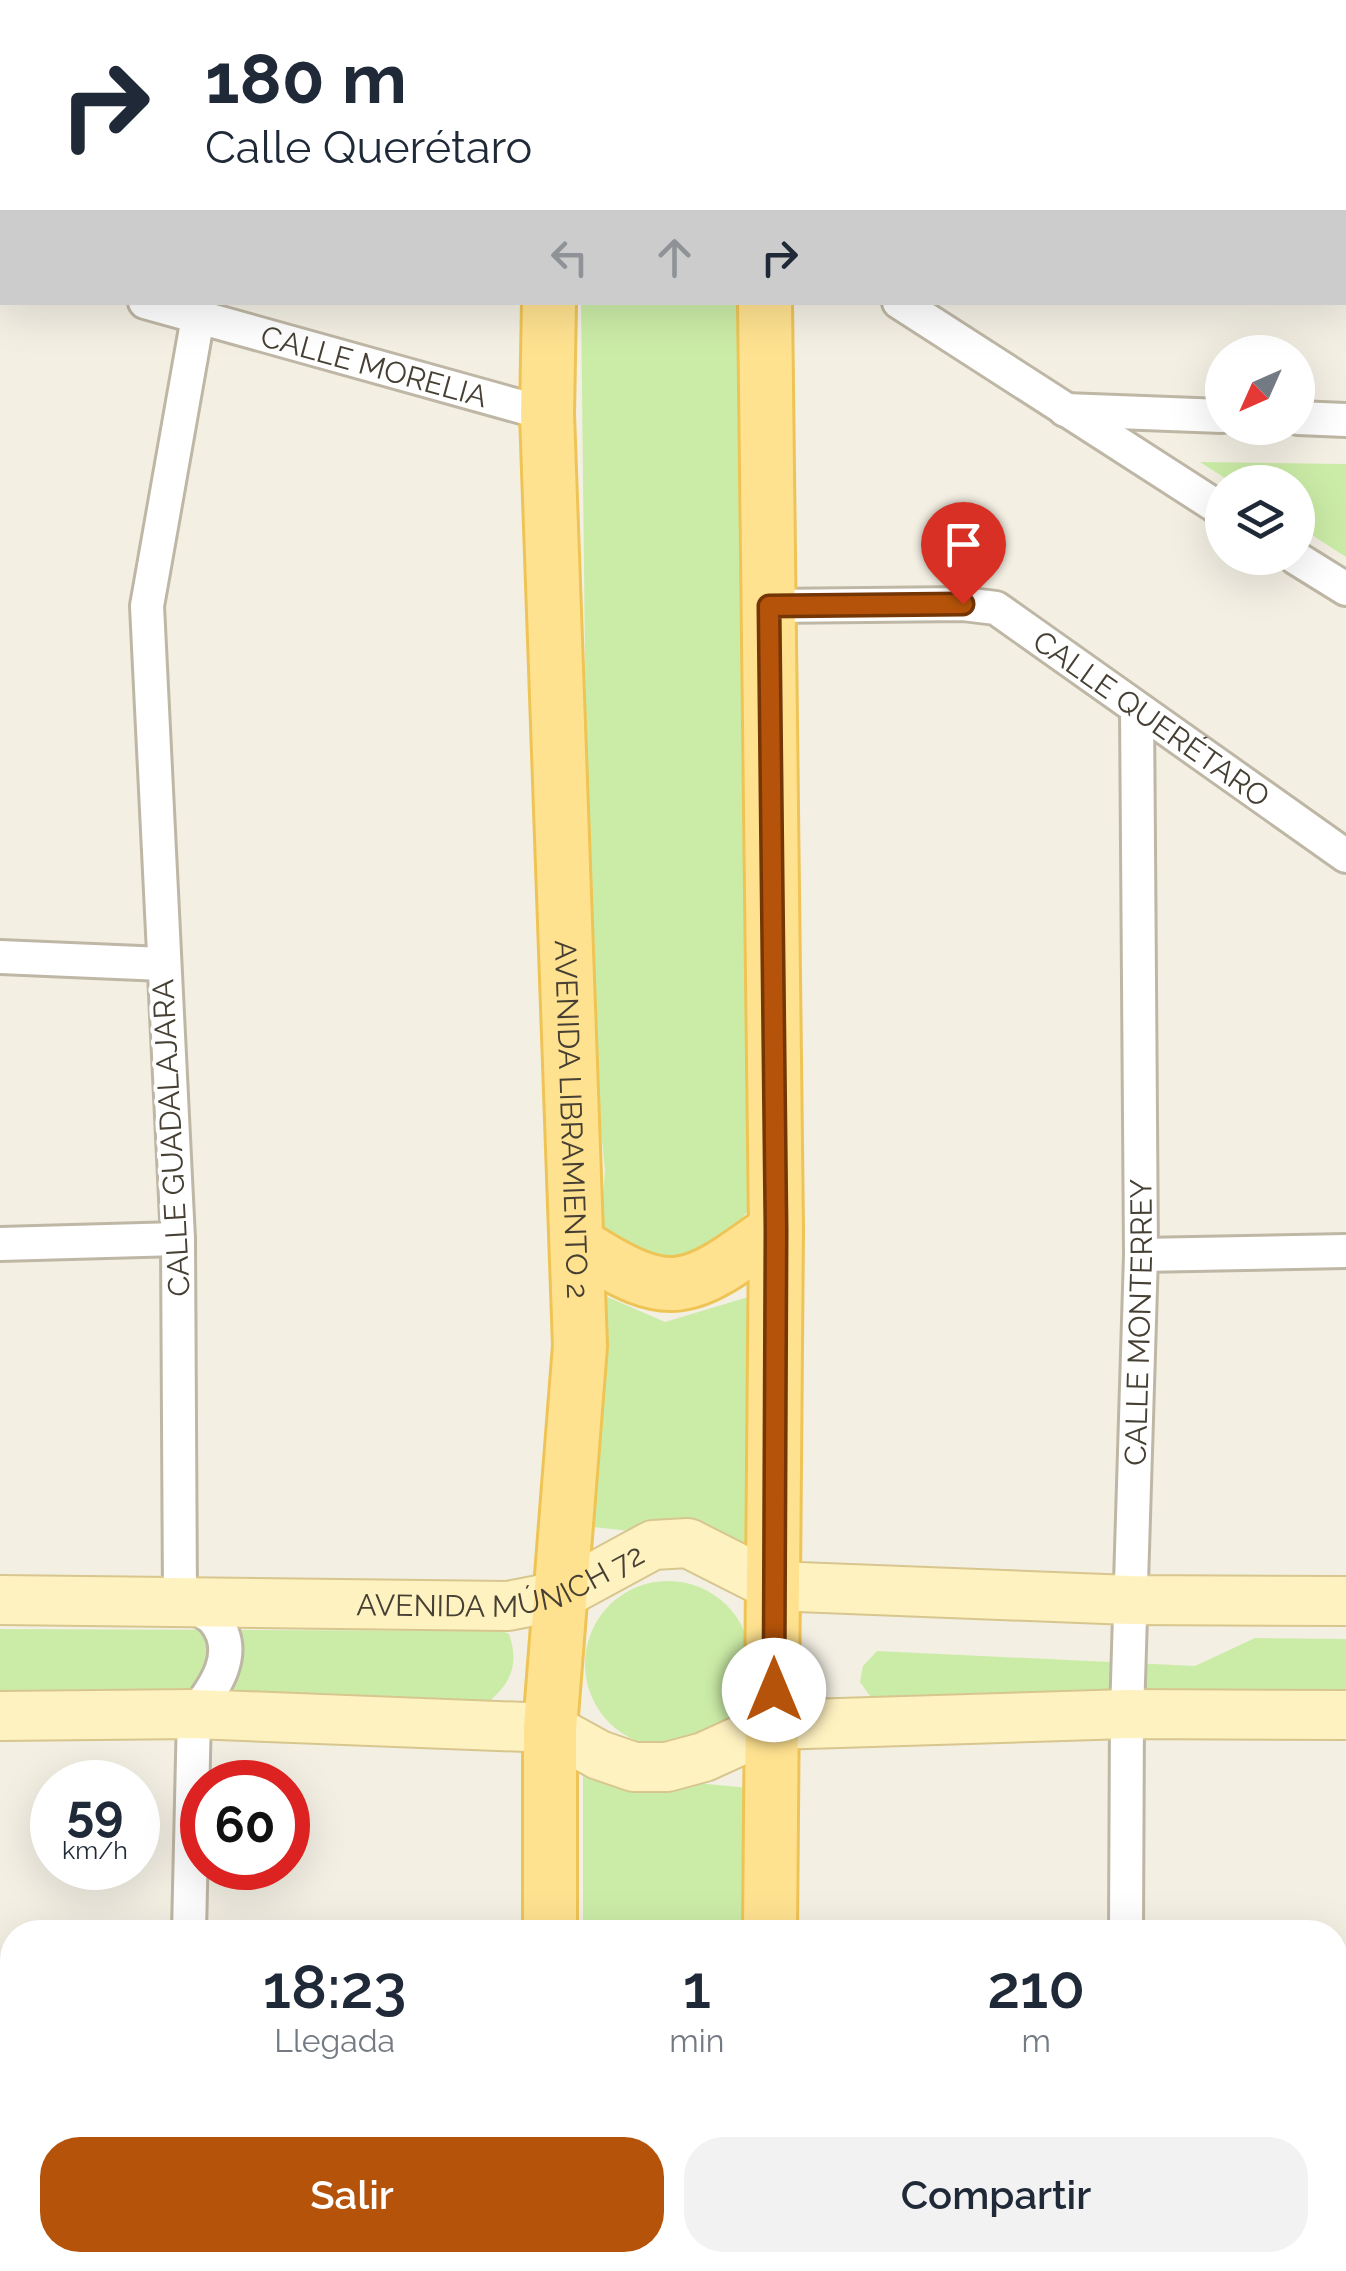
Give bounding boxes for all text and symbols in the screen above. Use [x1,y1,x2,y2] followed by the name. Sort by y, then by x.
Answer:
[205,37,407,119] text: 180 m
[40,40,170,170] icon: right
[205,121,532,174] text: Calle Querétaro
[542,230,597,285] icon: left
[647,230,702,285] icon: ahead
[752,230,807,285] icon: right
[257,318,491,414] street label: CALLE MORELIA
[1205,335,1315,445] north arrow
[1205,335,1315,575] map controls
[1205,465,1315,575] button: layers
[921,502,1006,605] pin
[936,517,991,572] icon: arrive
[1027,623,1277,814] street label: CALLE QUERÉTARO
[548,940,596,1299] street label: AVENIDA LIBRAMIENTO 2
[145,978,197,1298] street label: CALLE GUADALAJARA
[1117,1178,1159,1466] street label: CALLE MONTERREY
[356,1536,650,1624] street label: AVENIDA MÚNICH 72
[722,1638,826,1742] position arrow
[180,1760,310,1890] speed limit sign: 60
[66,1783,124,1842] text: 59
[62,1835,128,1865] text: km/h
[263,1952,406,2022] text: 18:23
[683,1952,711,2022] text: 1
[987,1952,1085,2022] text: 210
[274,2022,395,2059] text: Llegada
[669,2022,724,2059] text: min
[1021,2022,1051,2059] text: m
[40,2137,664,2252] button: Salir
[684,2137,1308,2252] button: Compartir

